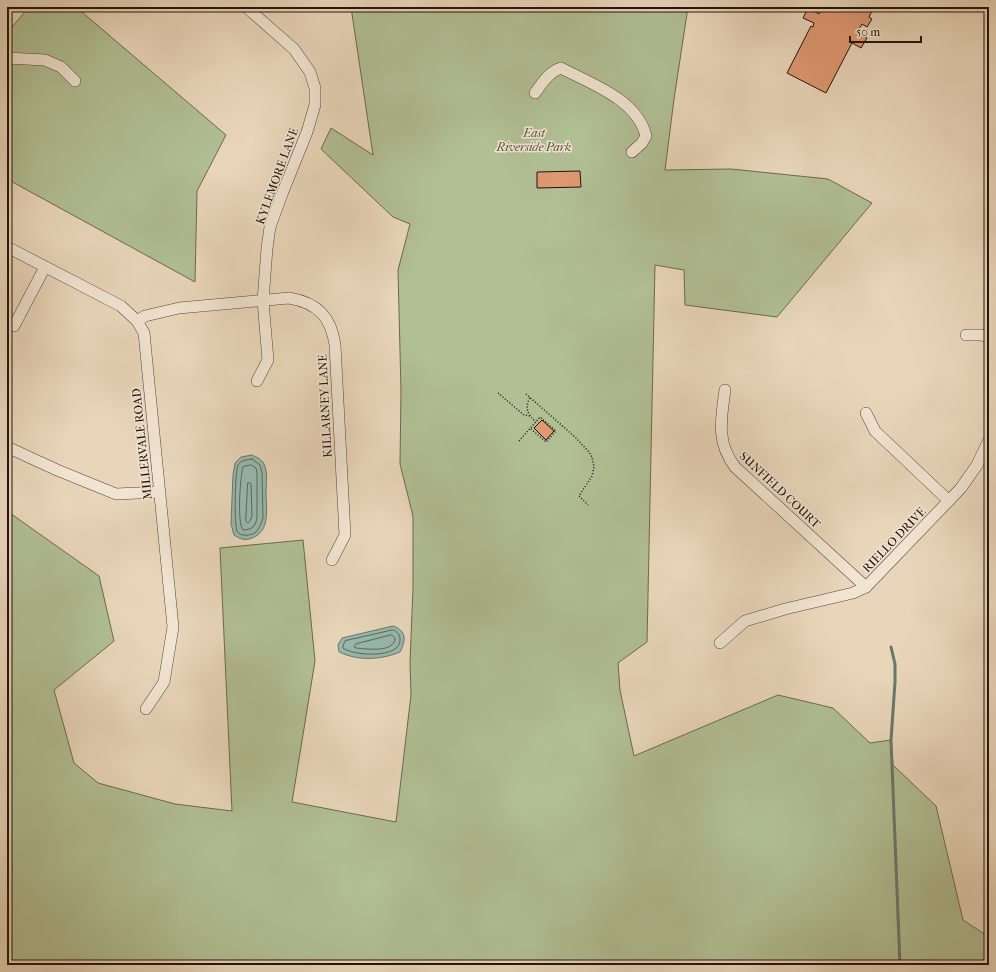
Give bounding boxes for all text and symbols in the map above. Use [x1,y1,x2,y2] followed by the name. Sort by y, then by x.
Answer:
[850,18,921,44] scale bar
[856,25,880,39] text: 50 m
[253,126,301,226] street label: KYLEMORE LANE
[496,126,571,154] park label: East Riverside Park
[315,354,335,458] street label: KILLARNEY LANE
[129,388,155,500] street label: MILLERVALE ROAD
[737,449,824,532] street label: SUNFIELD COURT
[860,505,928,575] street label: RIELLO DRIVE

